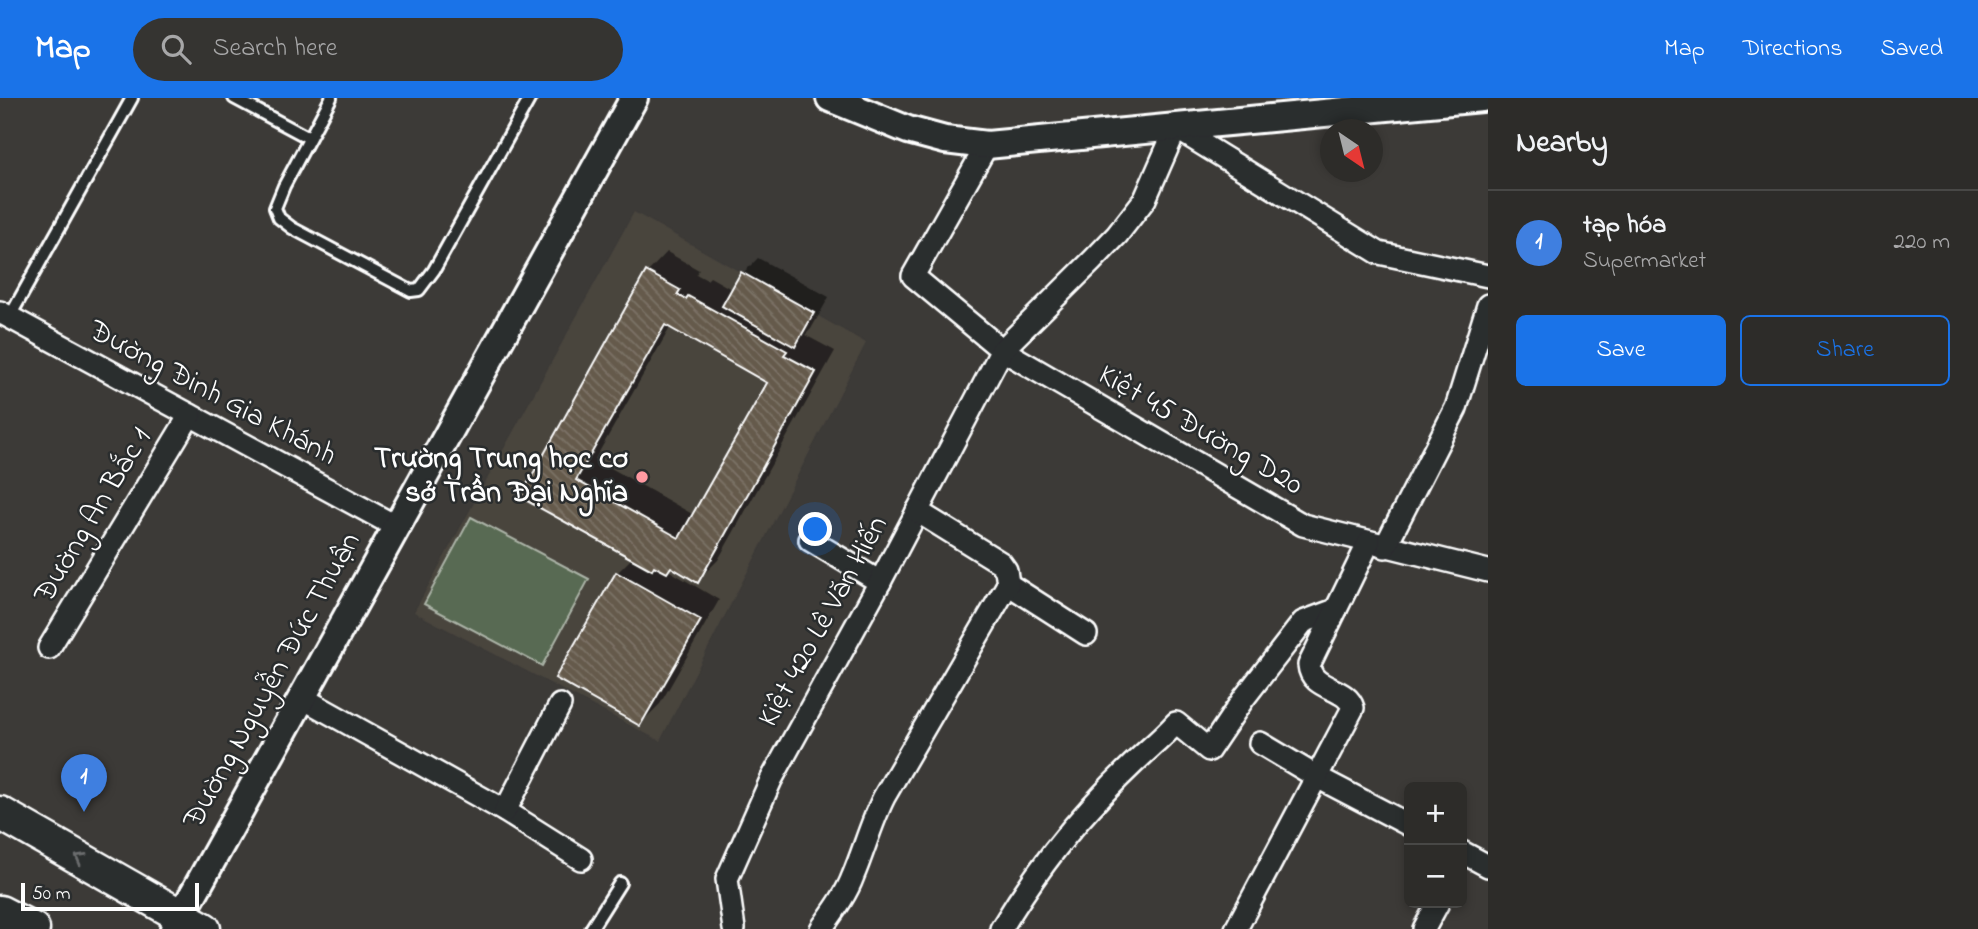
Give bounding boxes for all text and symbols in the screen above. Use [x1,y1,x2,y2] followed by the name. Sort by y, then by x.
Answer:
[133,18,623,81] search box
[35,25,91,73] text: Map
[157,30,195,68] icon: search
[213,30,337,68] text: Search here
[1664,32,1705,67] text: Map
[1743,32,1842,67] text: Directions
[1880,32,1943,67] text: Saved
[1320,119,1383,182] north arrow
[1516,122,1608,166] text: Nearby
[1583,207,1666,245] text: tạp hóa
[1535,226,1543,259] text: 1
[1894,226,1950,259] text: 220 m
[1583,245,1706,278] text: Supermarket
[79,309,344,478] street label: Đường Đinh Gia Khánh
[1516,315,1726,386] button: Save
[1740,315,1950,386] button: Share
[1089,354,1311,508] street label: Kiệt 45 Đường D20
[24,420,164,613] street label: Đường An Bắc 1
[374,438,628,517] place label: Trường Trung học cơ sở Trần Đại Nghĩa
[634,469,650,485] marker: Trường Trung học cơ sở Trần Đại Nghĩa
[748,508,900,736] street label: Kiệt 420 Lê Văn Hiến
[798,512,832,546] your location
[173,525,373,838] street label: Đường Nguyễn Đức Thuận
[61,754,107,812] pin: 1
[1404,782,1467,908] map controls
[1404,782,1467,845] button: +
[1404,845,1467,908] button: −
[74,853,87,866] one-way arrow
[21,880,200,912] scale bar
[32,881,71,908] text: 50 m

